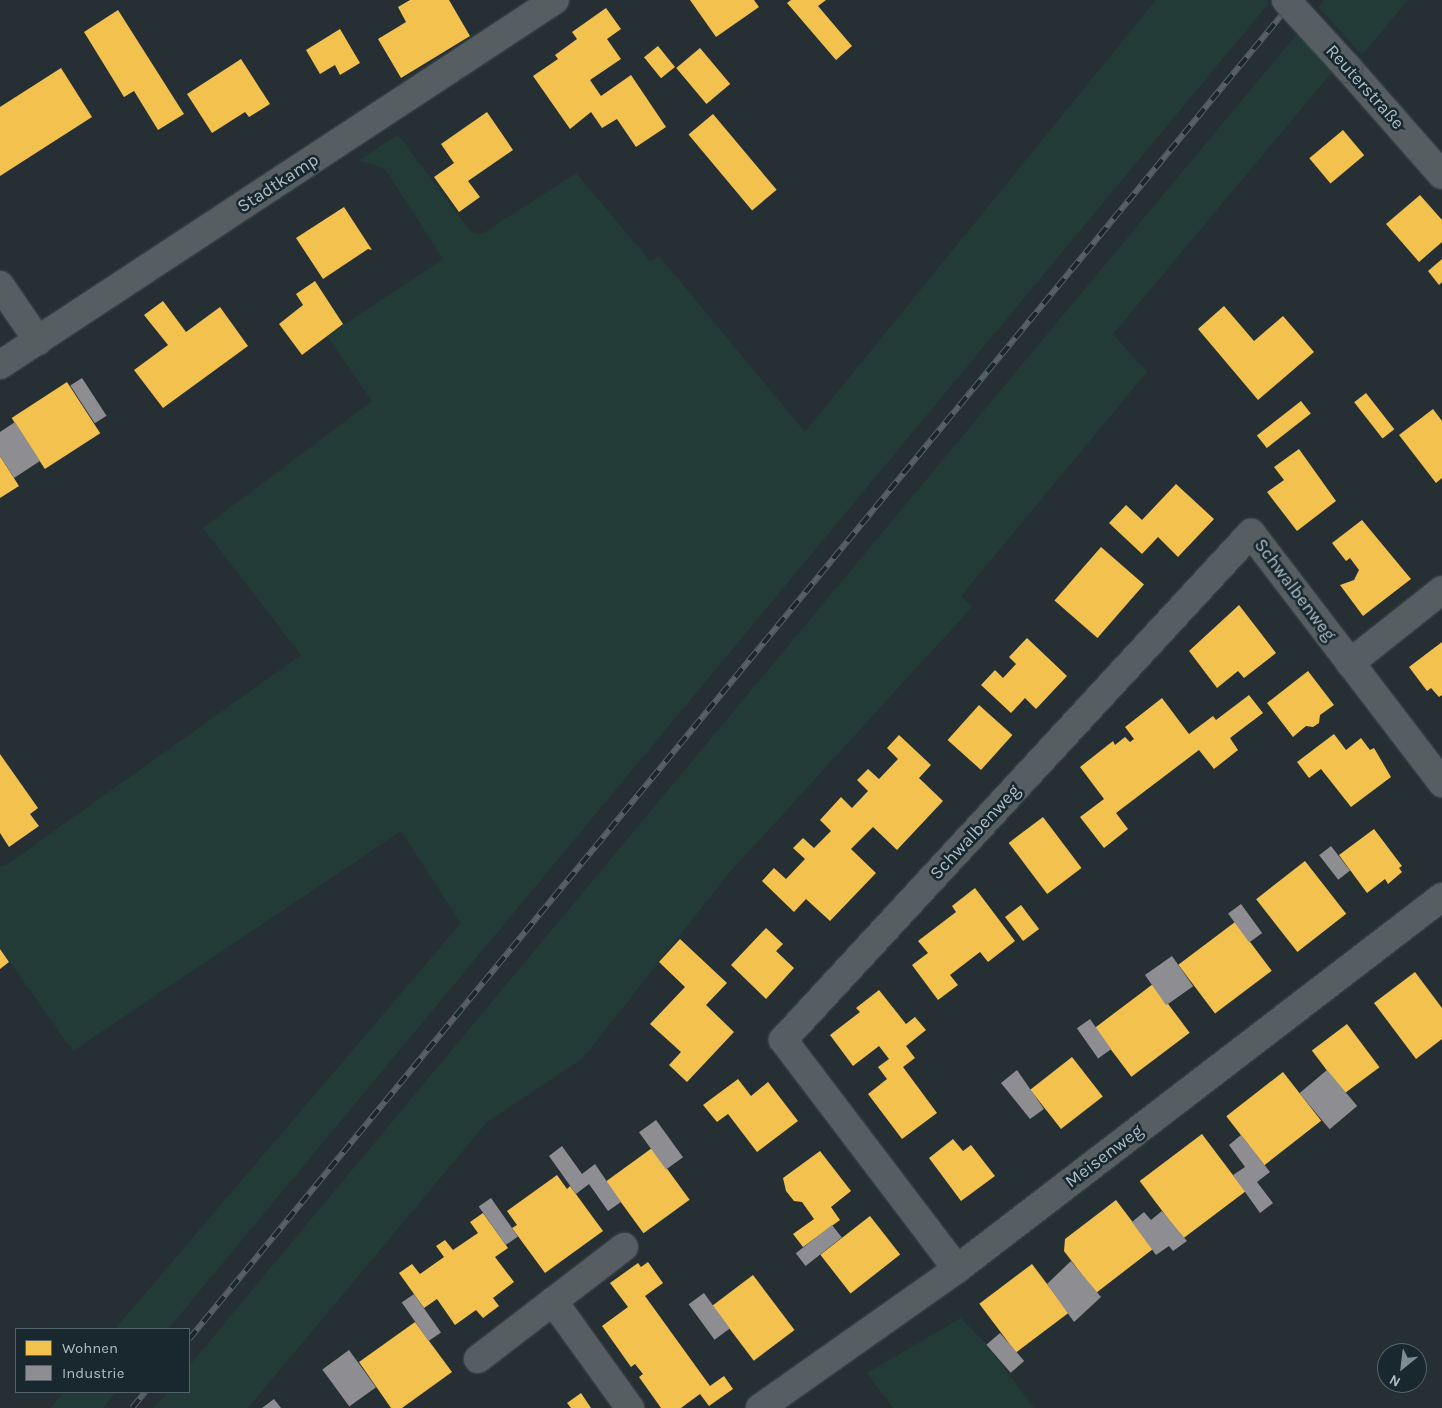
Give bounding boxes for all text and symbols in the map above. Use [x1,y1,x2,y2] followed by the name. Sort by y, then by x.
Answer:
[1321,40,1409,134] street label: Reuterstraße
[233,149,323,217] street label: Stadtkamp
[1250,535,1340,645] street label: Schwalbenweg
[925,780,1025,884] street label: Schwalbenweg
[1061,1120,1147,1192] street label: Meisenweg
[15,1328,190,1393] legend
[62,1339,118,1357] text: Wohnen
[1377,1343,1427,1393] north arrow
[62,1364,124,1382] text: Industrie
[1386,1371,1403,1391] text: N

